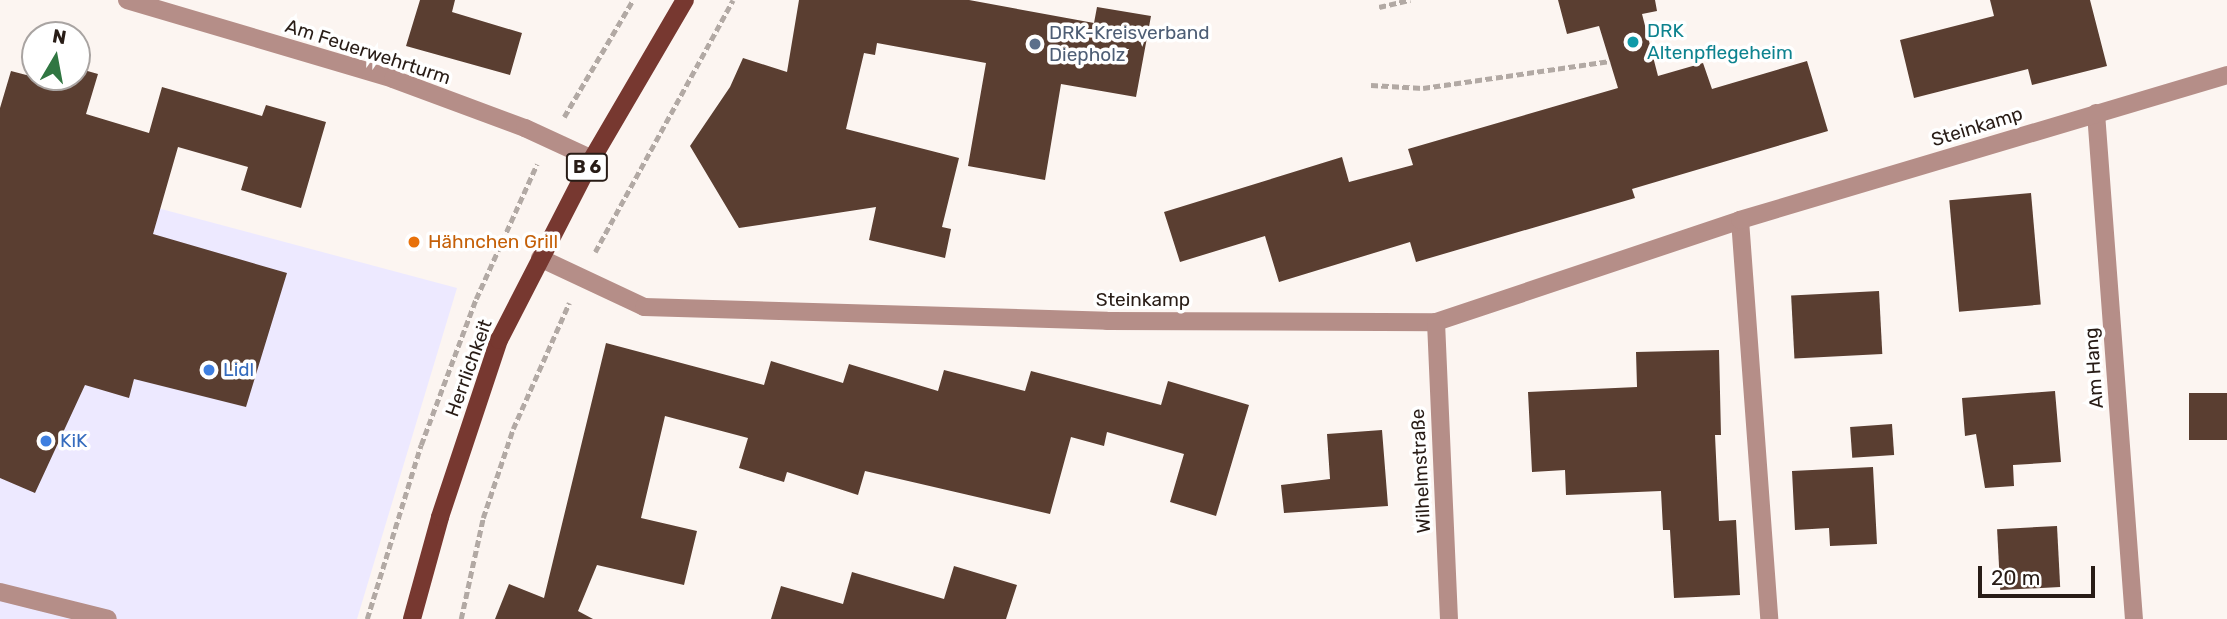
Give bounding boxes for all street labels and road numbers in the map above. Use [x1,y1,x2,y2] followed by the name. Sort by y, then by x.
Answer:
[282,15,454,89] street label: Am Feuerwehrturm
[1929,102,2025,152] street label: Steinkamp
[564,152,610,182] road number: B 6
[1096,289,1190,311] street label: Steinkamp
[441,316,497,420] street label: Herrlichkeit
[2080,327,2108,409] street label: Am Hang
[1406,408,1436,534] street label: Wilhelmstraße

